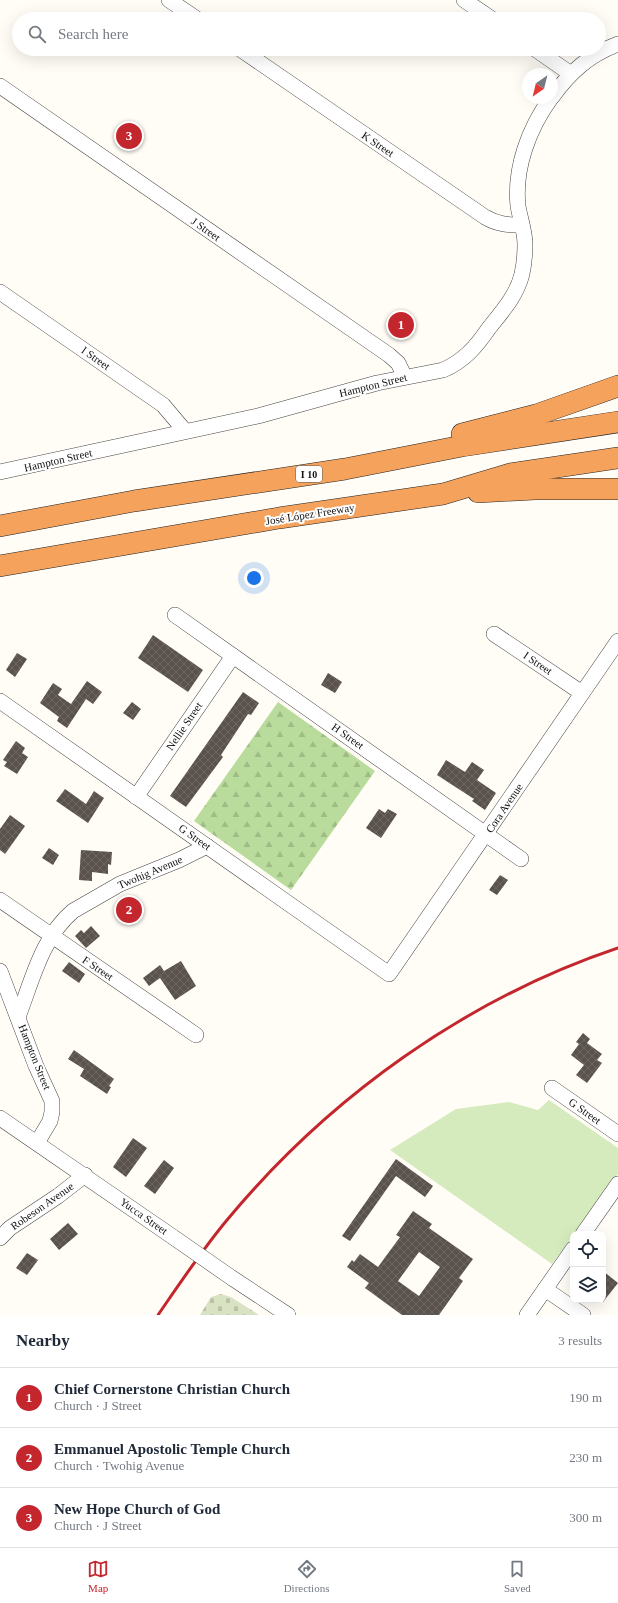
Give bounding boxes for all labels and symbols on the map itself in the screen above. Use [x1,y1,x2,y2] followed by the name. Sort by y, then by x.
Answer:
[522,68,558,104] north arrow
[116,121,142,151] pin: 3
[360,129,396,159] street label: K Street
[189,215,223,243] street label: J Street
[388,310,414,340] pin: 1
[79,344,113,372] street label: I Street
[338,371,408,399] street label: Hampton Street
[23,446,93,474] street label: Hampton Street
[296,466,322,482] road number: I 10
[265,501,356,527] street label: José López Freeway
[244,568,264,588] your location
[521,649,555,677] street label: I Street
[164,700,204,752] street label: Nellie Street
[330,721,366,751] street label: H Street
[483,781,525,835] street label: Cora Avenue
[177,822,213,852] street label: G Street
[116,853,184,891] street label: Twohig Avenue
[116,895,142,925] pin: 2
[80,953,116,983] street label: F Street
[16,1023,54,1091] street label: Hampton Street
[567,1096,603,1126] street label: G Street
[8,1180,76,1232] street label: Robeson Avenue
[118,1195,170,1237] street label: Yucca Street

